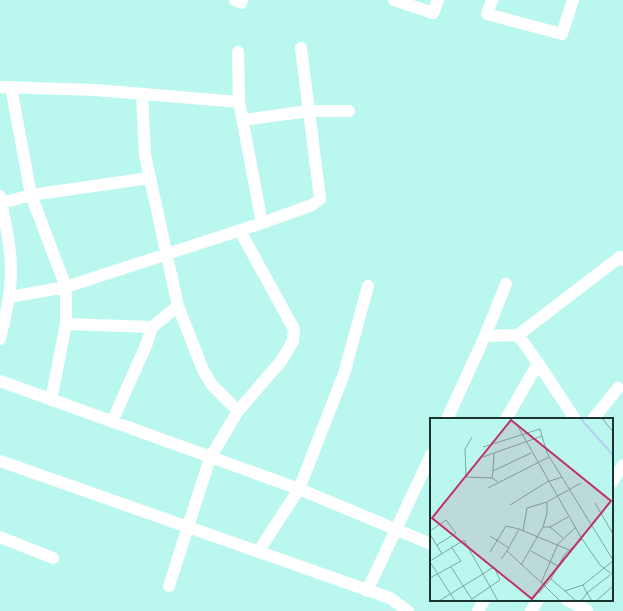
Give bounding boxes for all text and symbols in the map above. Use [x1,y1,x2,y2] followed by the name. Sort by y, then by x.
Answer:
[430,418,613,601] inset map

